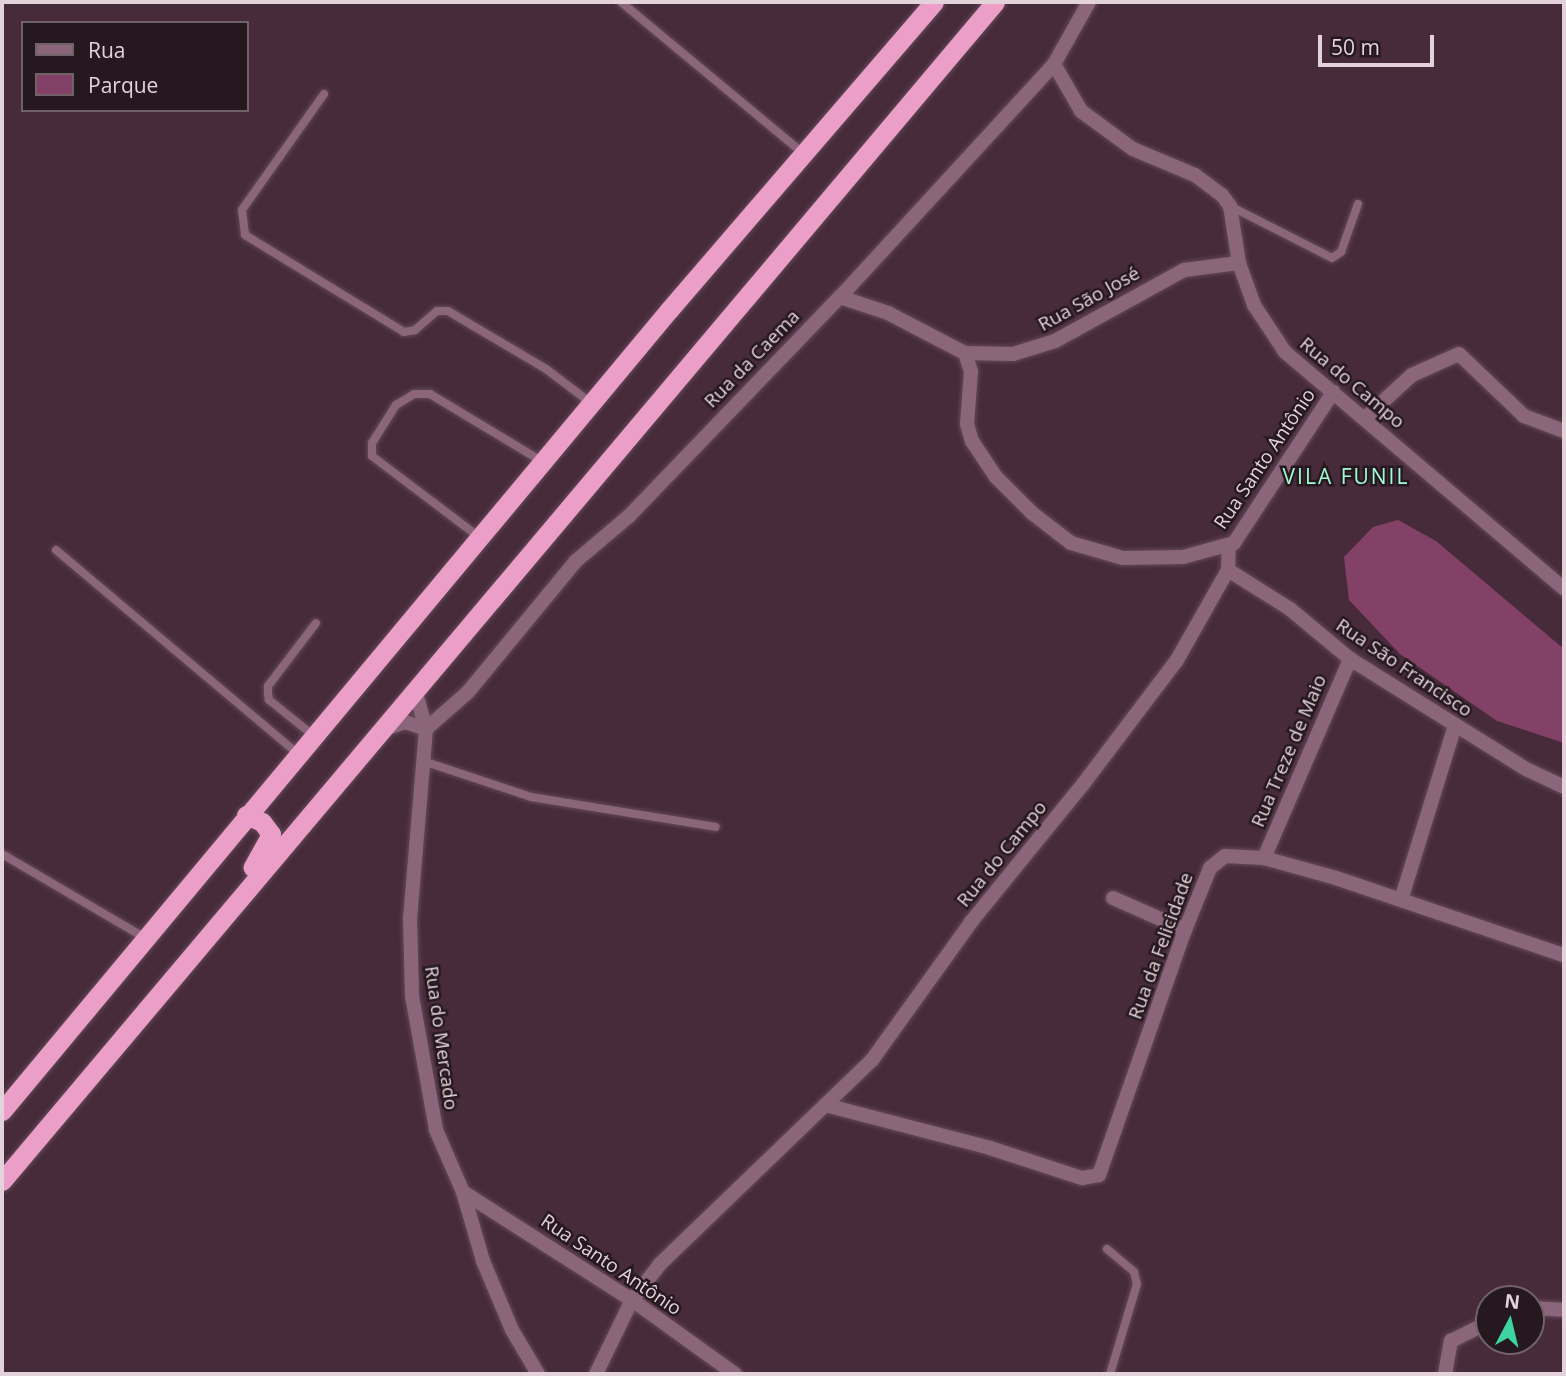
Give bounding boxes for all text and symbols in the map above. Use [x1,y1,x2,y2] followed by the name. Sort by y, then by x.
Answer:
[21,21,248,112] legend
[1321,21,1436,65] scale bar
[1331,33,1380,61] text: 50 m
[88,36,126,64] text: Rua
[88,71,158,99] text: Parque
[1034,262,1144,336] street label: Rua São José
[700,305,804,413] street label: Rua da Caema
[1295,332,1409,434] street label: Rua do Campo
[1210,384,1320,534] street label: Rua Santo Antônio
[1284,463,1408,489] district label: VILA FUNIL
[1332,614,1476,722] street label: Rua São Francisco
[1247,671,1331,831] street label: Rua Treze de Maio
[952,796,1052,912] street label: Rua do Campo
[1124,870,1198,1022] street label: Rua da Felicidade
[420,965,462,1111] street label: Rua do Mercado
[536,1210,686,1320] street label: Rua Santo Antônio
[1475,1285,1545,1355] north arrow
[1503,1287,1522,1315] text: N

